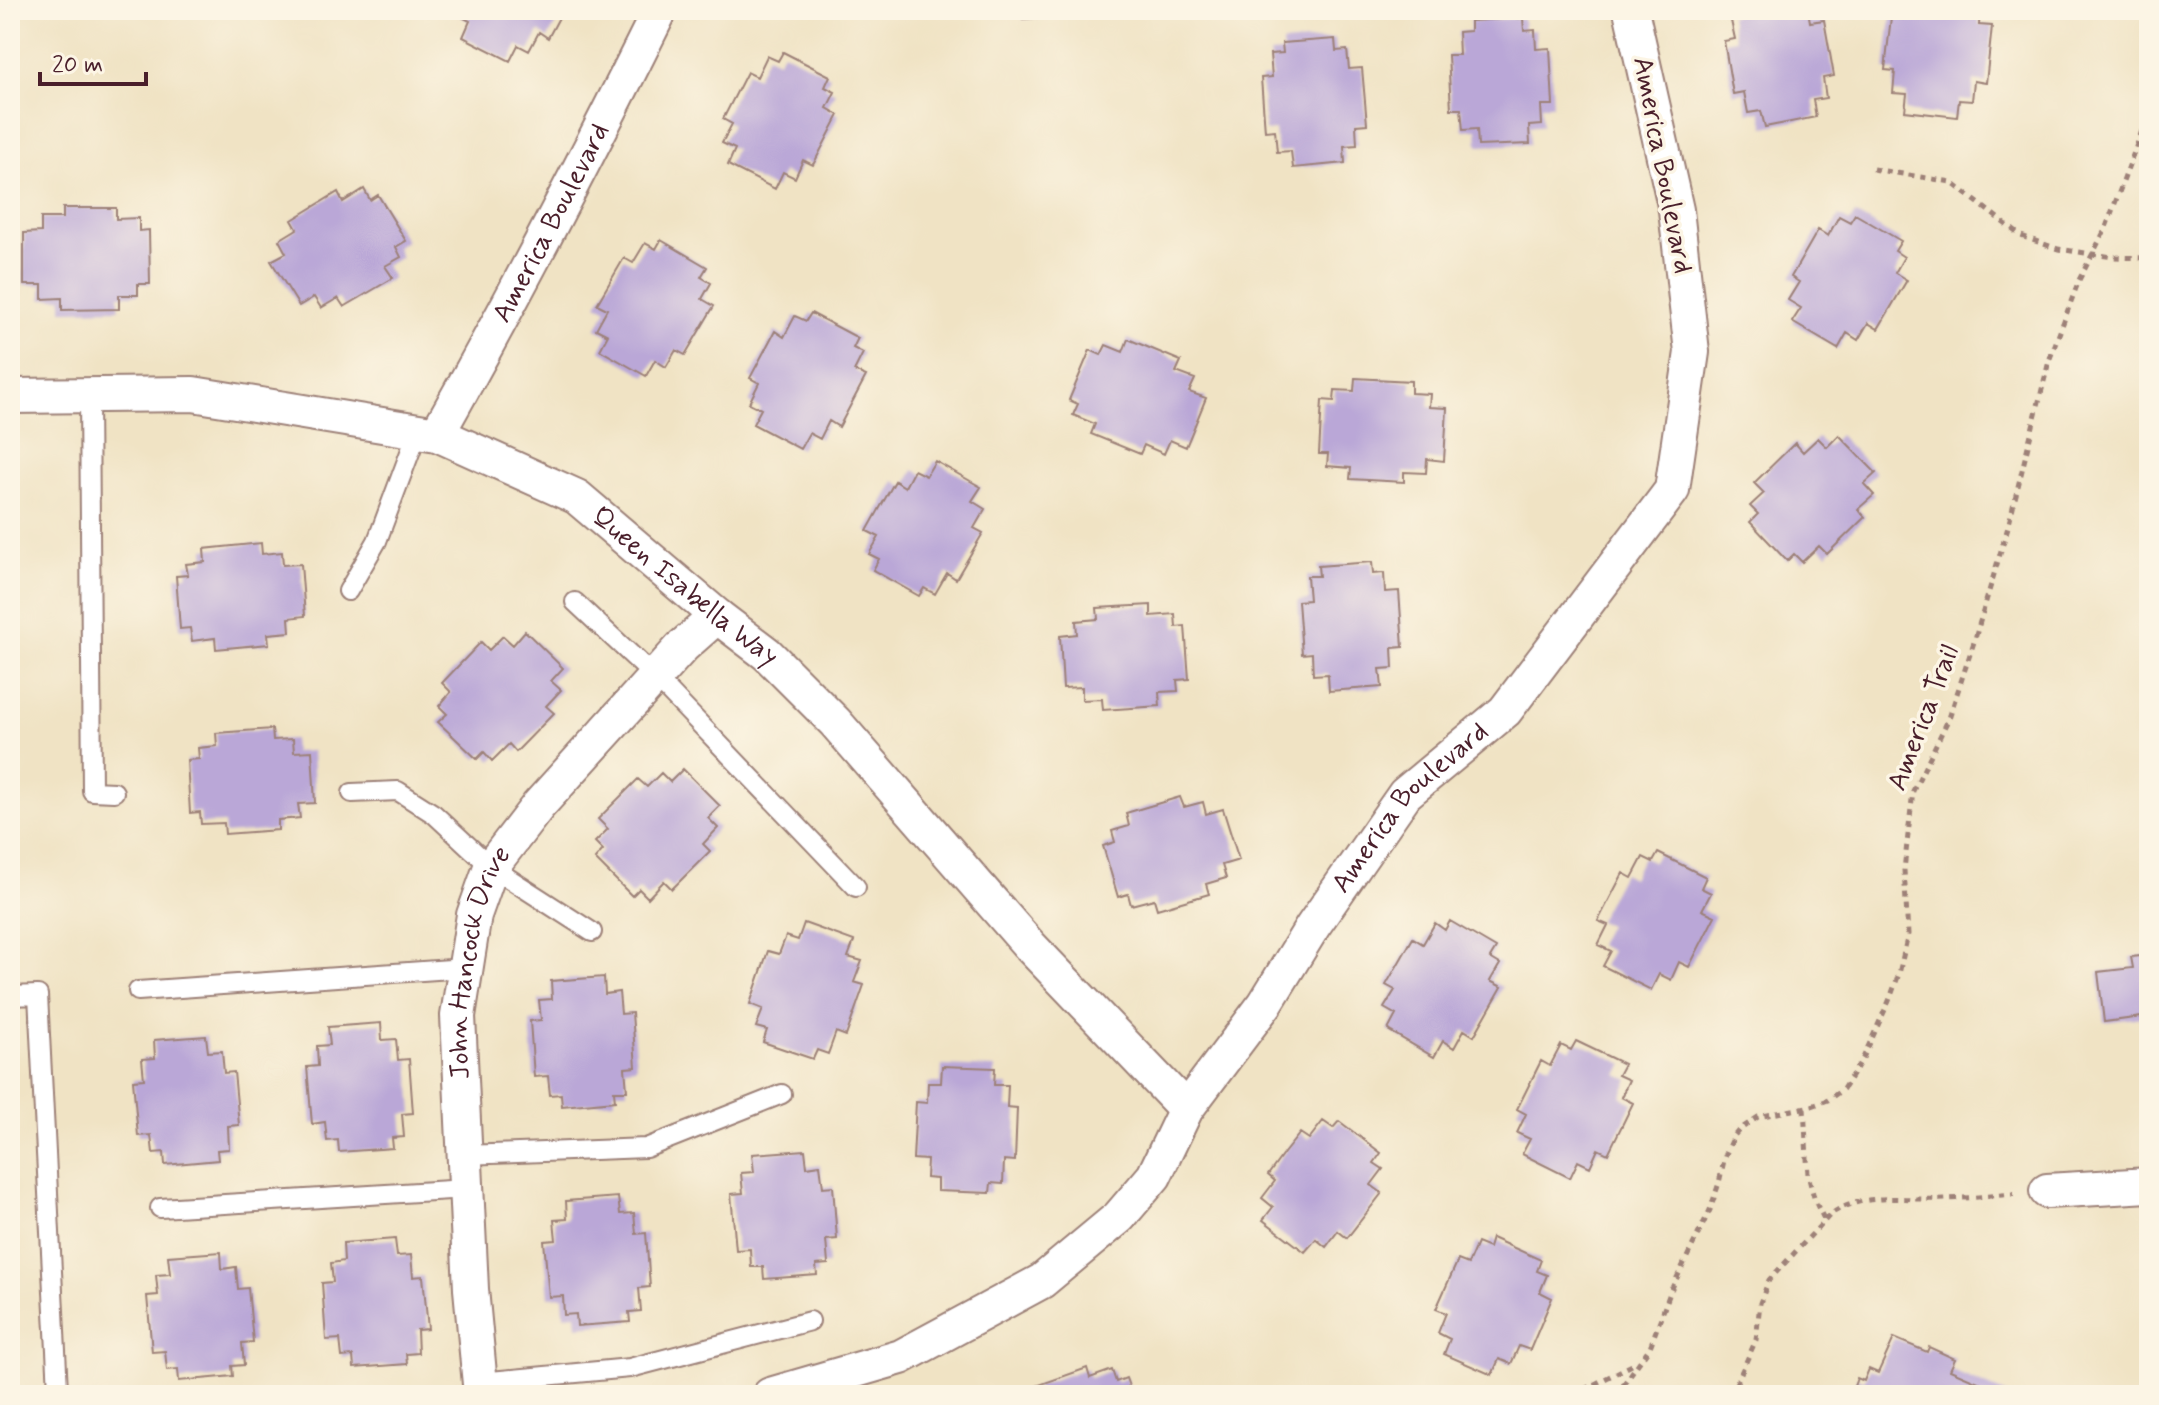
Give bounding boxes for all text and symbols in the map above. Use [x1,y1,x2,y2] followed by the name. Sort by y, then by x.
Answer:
[40,36,146,86] scale bar
[52,50,103,81] text: 20 m
[1623,53,1701,277] street label: America Boulevard
[484,117,619,329] street label: America Boulevard
[583,498,787,674] street label: Queen Isabella Way
[1879,640,1969,796] street label: America Trail
[1323,714,1496,900] street label: America Boulevard
[440,838,519,1080] street label: John Hancock Drive

